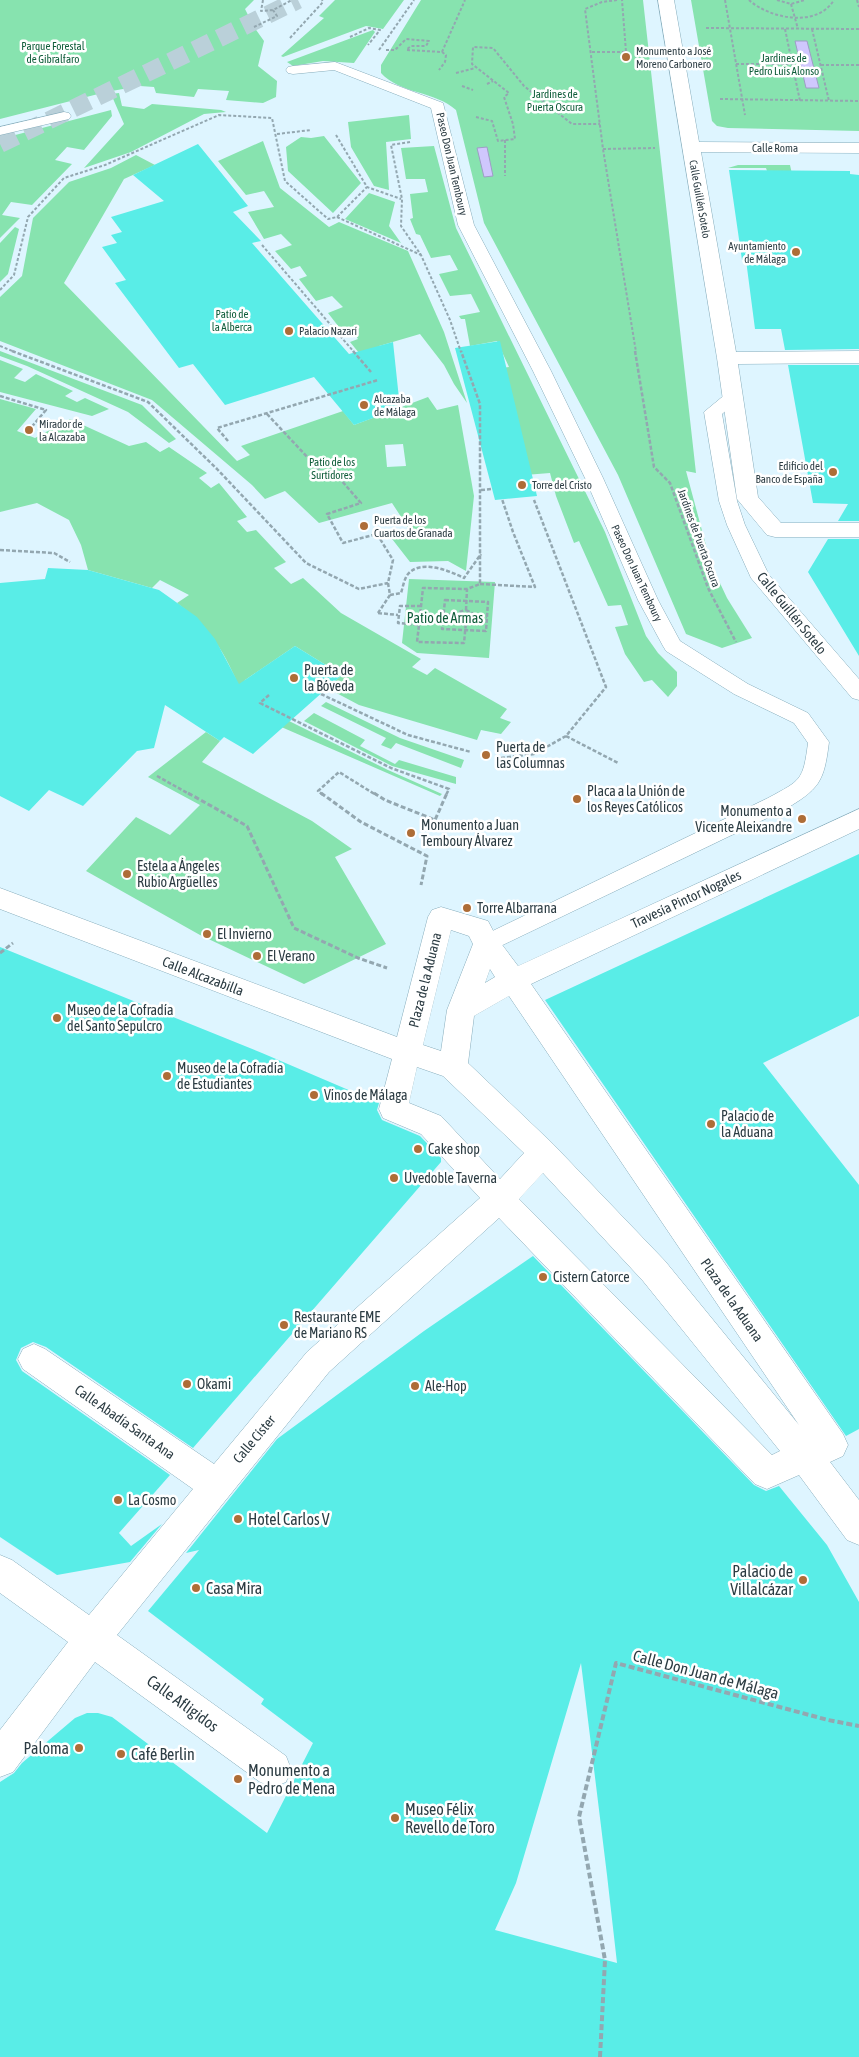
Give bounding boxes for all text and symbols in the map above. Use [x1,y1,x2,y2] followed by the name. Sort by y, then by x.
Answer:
[21,40,85,65] park label: Parque Forestal de Gibralfaro
[636,45,711,70] place label: Monumento a José Moreno Carbonero
[620,51,632,63] marker: Monumento a José Moreno Carbonero
[749,52,819,77] park label: Jardines de Pedro Luis Alonso
[527,88,583,113] park label: Jardines de Puerta Oscura
[434,111,470,217] street label: Paseo Don Juan Temboury
[752,142,798,154] street label: Calle Roma
[687,159,713,239] street label: Calle Guillén Sotelo
[728,240,786,265] place label: Ayuntamiento de Málaga
[790,246,802,258] marker: Ayuntamiento de Málaga
[212,308,252,333] park label: Patio de la Alberca
[283,325,295,337] marker: Palacio Nazarí
[299,325,358,337] place label: Palacio Nazarí
[374,393,416,418] place label: Alcazaba de Málaga
[358,399,370,411] marker: Alcazaba de Málaga
[39,418,85,443] place label: Mirador de la Alcazaba
[23,424,35,436] marker: Mirador de la Alcazaba
[309,456,355,481] park label: Patio de los Surtidores
[756,460,823,485] place label: Edificio del Banco de España
[827,466,839,478] marker: Edificio del Banco de España
[516,479,528,491] marker: Torre del Cristo
[532,479,592,491] place label: Torre del Cristo
[676,487,722,589] street label: Jardines de Puerta Oscura
[374,514,453,539] place label: Puerta de los Cuartos de Granada
[358,520,370,532] marker: Puerta de los Cuartos de Granada
[609,523,665,624] street label: Paseo Don Juan Temboury
[754,569,830,657] street label: Calle Guillén Sotelo
[407,610,483,626] park label: Patio de Armas
[304,662,354,694] place label: Puerta de la Bóveda
[288,672,300,684] marker: Puerta de la Bóveda
[496,739,565,771] place label: Puerta de las Columnas
[480,749,492,761] marker: Puerta de las Columnas
[587,783,685,815] place label: Placa a la Unión de los Reyes Católicos
[571,793,583,805] marker: Placa a la Unión de los Reyes Católicos
[695,803,792,835] place label: Monumento a Vicente Aleixandre
[796,813,808,825] marker: Monumento a Vicente Aleixandre
[421,817,519,849] place label: Monumento a Juan Temboury Álvarez
[405,827,417,839] marker: Monumento a Juan Temboury Álvarez
[137,858,219,890] place label: Estela a Ángeles Rubio Argüelles
[629,867,743,931] street label: Travesía Pintor Nogales
[121,868,133,880] marker: Estela a Ángeles Rubio Argüelles
[477,900,557,916] place label: Torre Albarrana
[461,902,473,914] marker: Torre Albarrana
[217,926,272,942] place label: El Invierno
[201,928,213,940] marker: El Invierno
[405,931,445,1029] street label: Plaza de la Aduana
[267,948,315,964] place label: El Verano
[251,950,263,962] marker: El Verano
[160,953,246,999] street label: Calle Alcazabilla
[67,1002,173,1034] place label: Museo de la Cofradía del Santo Sepulcro
[51,1012,63,1024] marker: Museo de la Cofradía del Santo Sepulcro
[177,1060,283,1092] place label: Museo de la Cofradía de Estudiantes
[161,1070,173,1082] marker: Museo de la Cofradía de Estudiantes
[324,1087,408,1103] place label: Vinos de Málaga
[308,1089,320,1101] marker: Vinos de Málaga
[721,1108,774,1140] place label: Palacio de la Aduana
[705,1118,717,1130] marker: Palacio de la Aduana
[428,1141,480,1157] place label: Cake shop
[412,1143,424,1155] marker: Cake shop
[404,1170,497,1186] place label: Uvedoble Taverna
[388,1172,400,1184] marker: Uvedoble Taverna
[697,1255,767,1345] street label: Plaza de la Aduana
[553,1269,630,1285] place label: Cistern Catorce
[537,1271,549,1283] marker: Cistern Catorce
[294,1309,380,1341] place label: Restaurante EME de Mariano RS
[278,1319,290,1331] marker: Restaurante EME de Mariano RS
[197,1376,231,1392] place label: Okami
[181,1378,193,1390] marker: Okami
[425,1378,467,1394] place label: Ale-Hop
[409,1380,421,1392] marker: Ale-Hop
[72,1381,178,1463] street label: Calle Abadía Santa Ana
[229,1411,279,1466] street label: Calle Císter
[128,1492,176,1508] place label: La Cosmo
[112,1494,124,1506] marker: La Cosmo
[248,1510,330,1528] place label: Hotel Carlos V
[232,1513,244,1525] marker: Hotel Carlos V
[730,1562,793,1598] place label: Palacio de Villalcázar
[797,1574,809,1586] marker: Palacio de Villalcázar
[206,1579,262,1597] place label: Casa Mira
[190,1582,202,1594] marker: Casa Mira
[631,1646,781,1703] street label: Calle Don Juan de Málaga
[143,1671,223,1736] street label: Calle Afligidos
[23,1739,69,1757] place label: Paloma
[73,1742,85,1754] marker: Paloma
[131,1745,195,1763] place label: Café Berlin
[115,1748,127,1760] marker: Café Berlin
[248,1761,335,1797] place label: Monumento a Pedro de Mena
[232,1773,244,1785] marker: Monumento a Pedro de Mena
[405,1800,495,1836] place label: Museo Félix Revello de Toro
[389,1812,401,1824] marker: Museo Félix Revello de Toro

